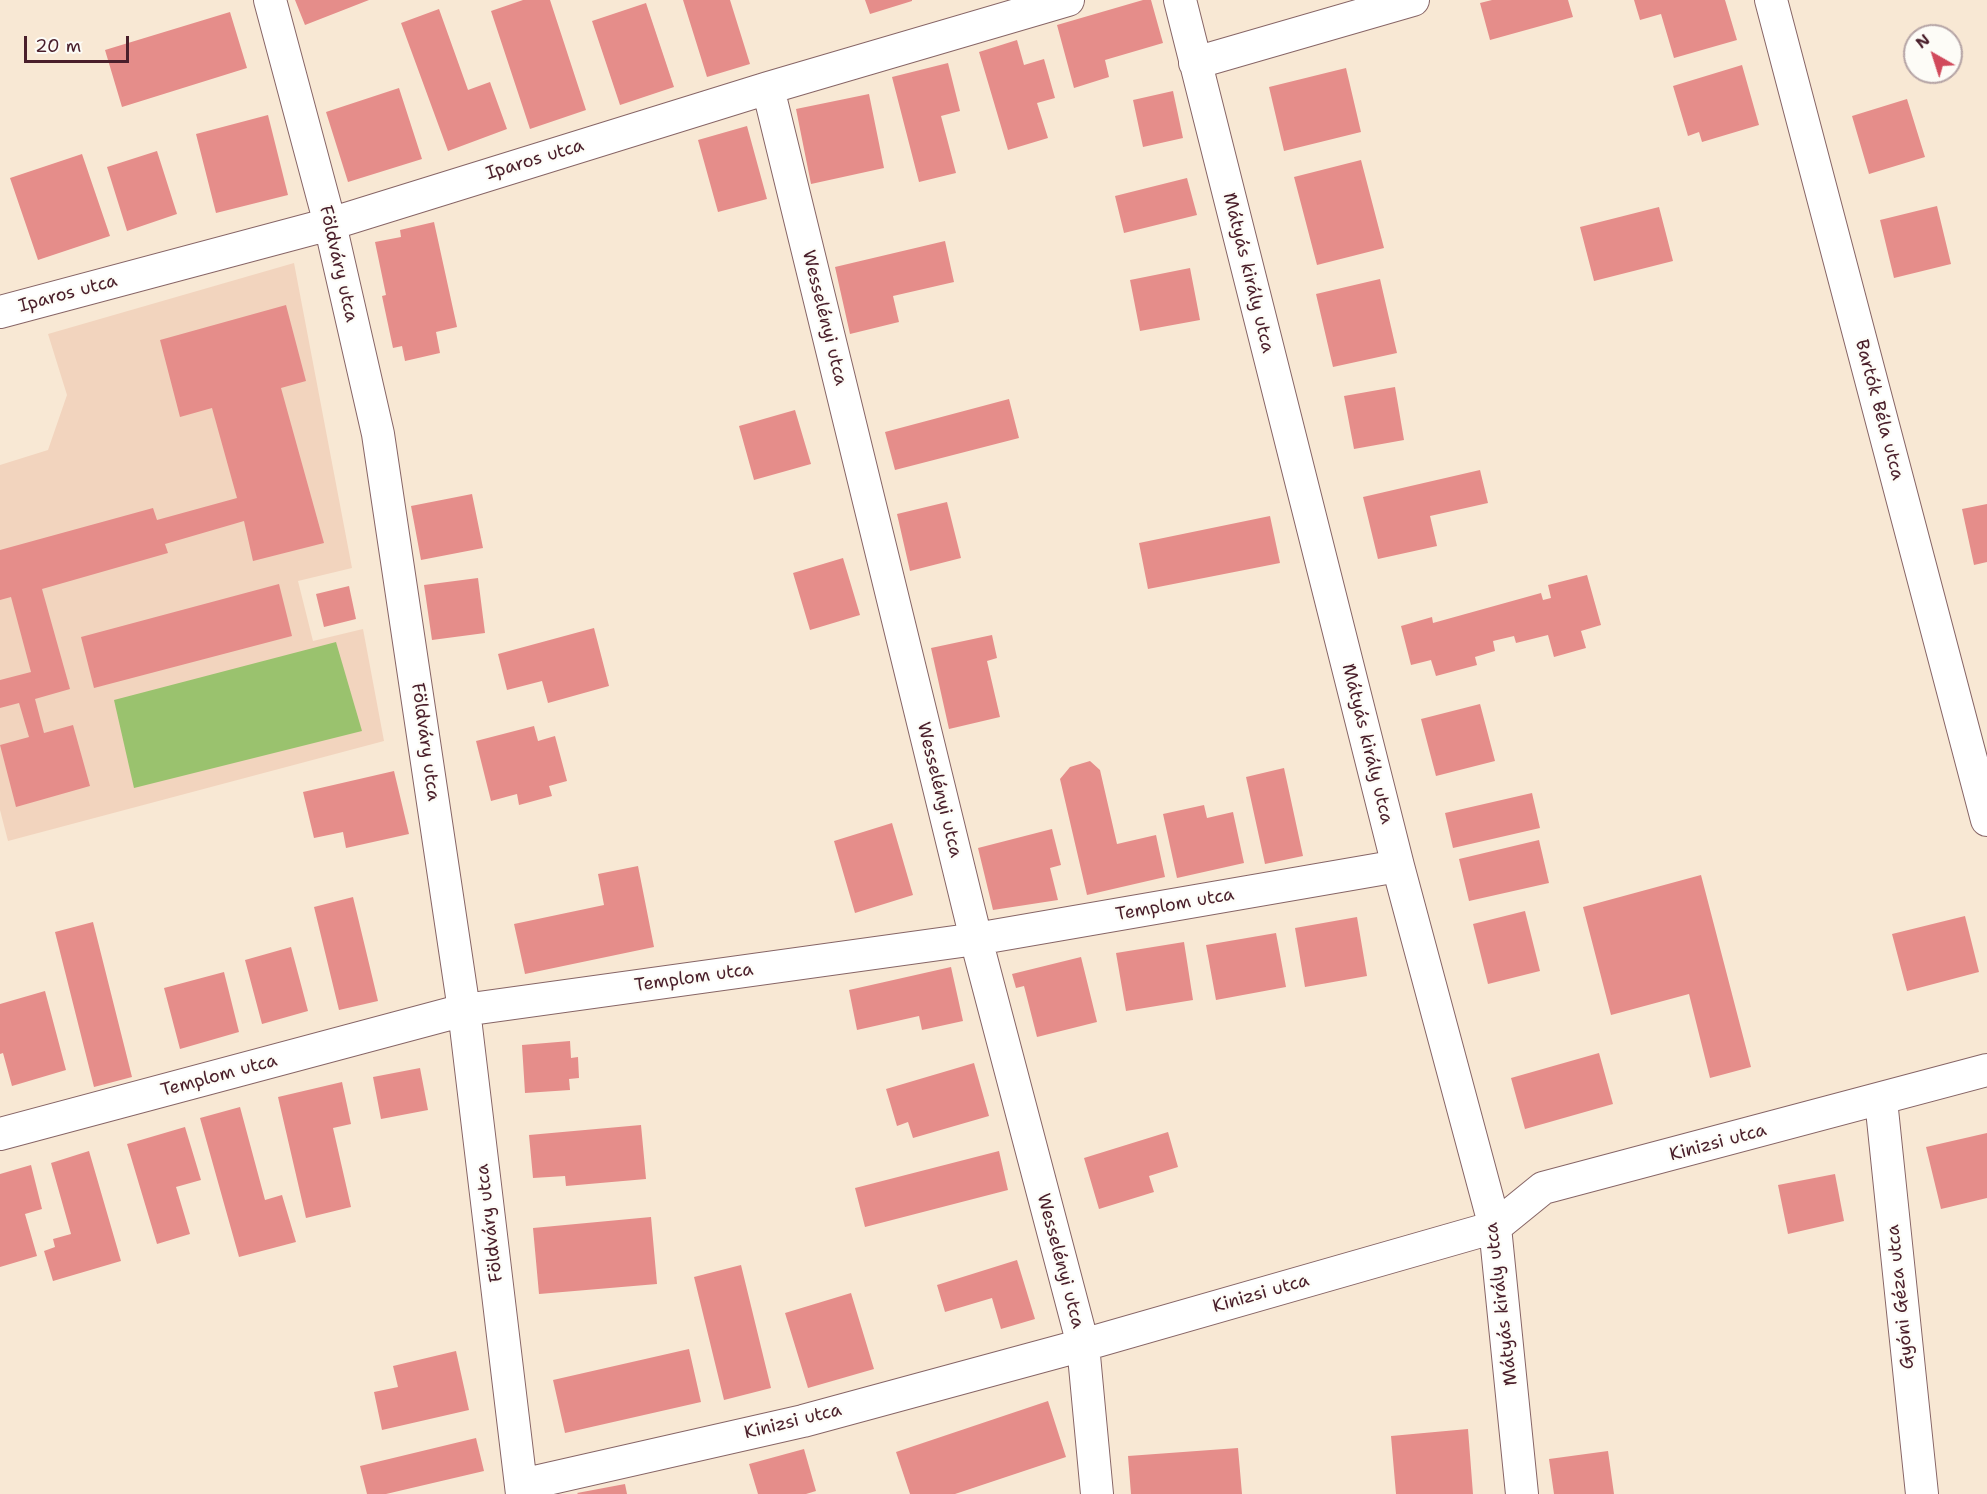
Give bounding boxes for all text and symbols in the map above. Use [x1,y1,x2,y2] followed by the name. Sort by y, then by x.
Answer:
[27,24,132,62] scale bar
[1903,24,1963,84] north arrow
[1911,29,1934,53] text: N
[35,34,81,58] text: 20 m
[483,135,587,185] street label: Iparos utca
[1218,191,1278,355] street label: Mátyás király utca
[314,204,362,324] street label: Földváry utca
[797,248,851,388] street label: Wesselényi utca
[16,270,120,318] street label: Iparos utca
[1850,337,1908,483] street label: Bartók Béla utca
[1337,662,1397,826] street label: Mátyás király utca
[406,682,444,802] street label: Földváry utca
[912,720,966,860] street label: Wesselényi utca
[1114,884,1236,926] street label: Templom utca
[633,959,755,997] street label: Templom utca
[158,1050,280,1102] street label: Templom utca
[1667,1120,1769,1166] street label: Kinizsi utca
[472,1163,508,1283] street label: Földváry utca
[1032,1191,1088,1331] street label: Wesselényi utca
[1481,1221,1523,1387] street label: Mátyás király utca
[1883,1224,1919,1370] street label: Gyóni Géza utca
[1210,1270,1312,1318] street label: Kinizsi utca
[742,1399,844,1445] street label: Kinizsi utca

